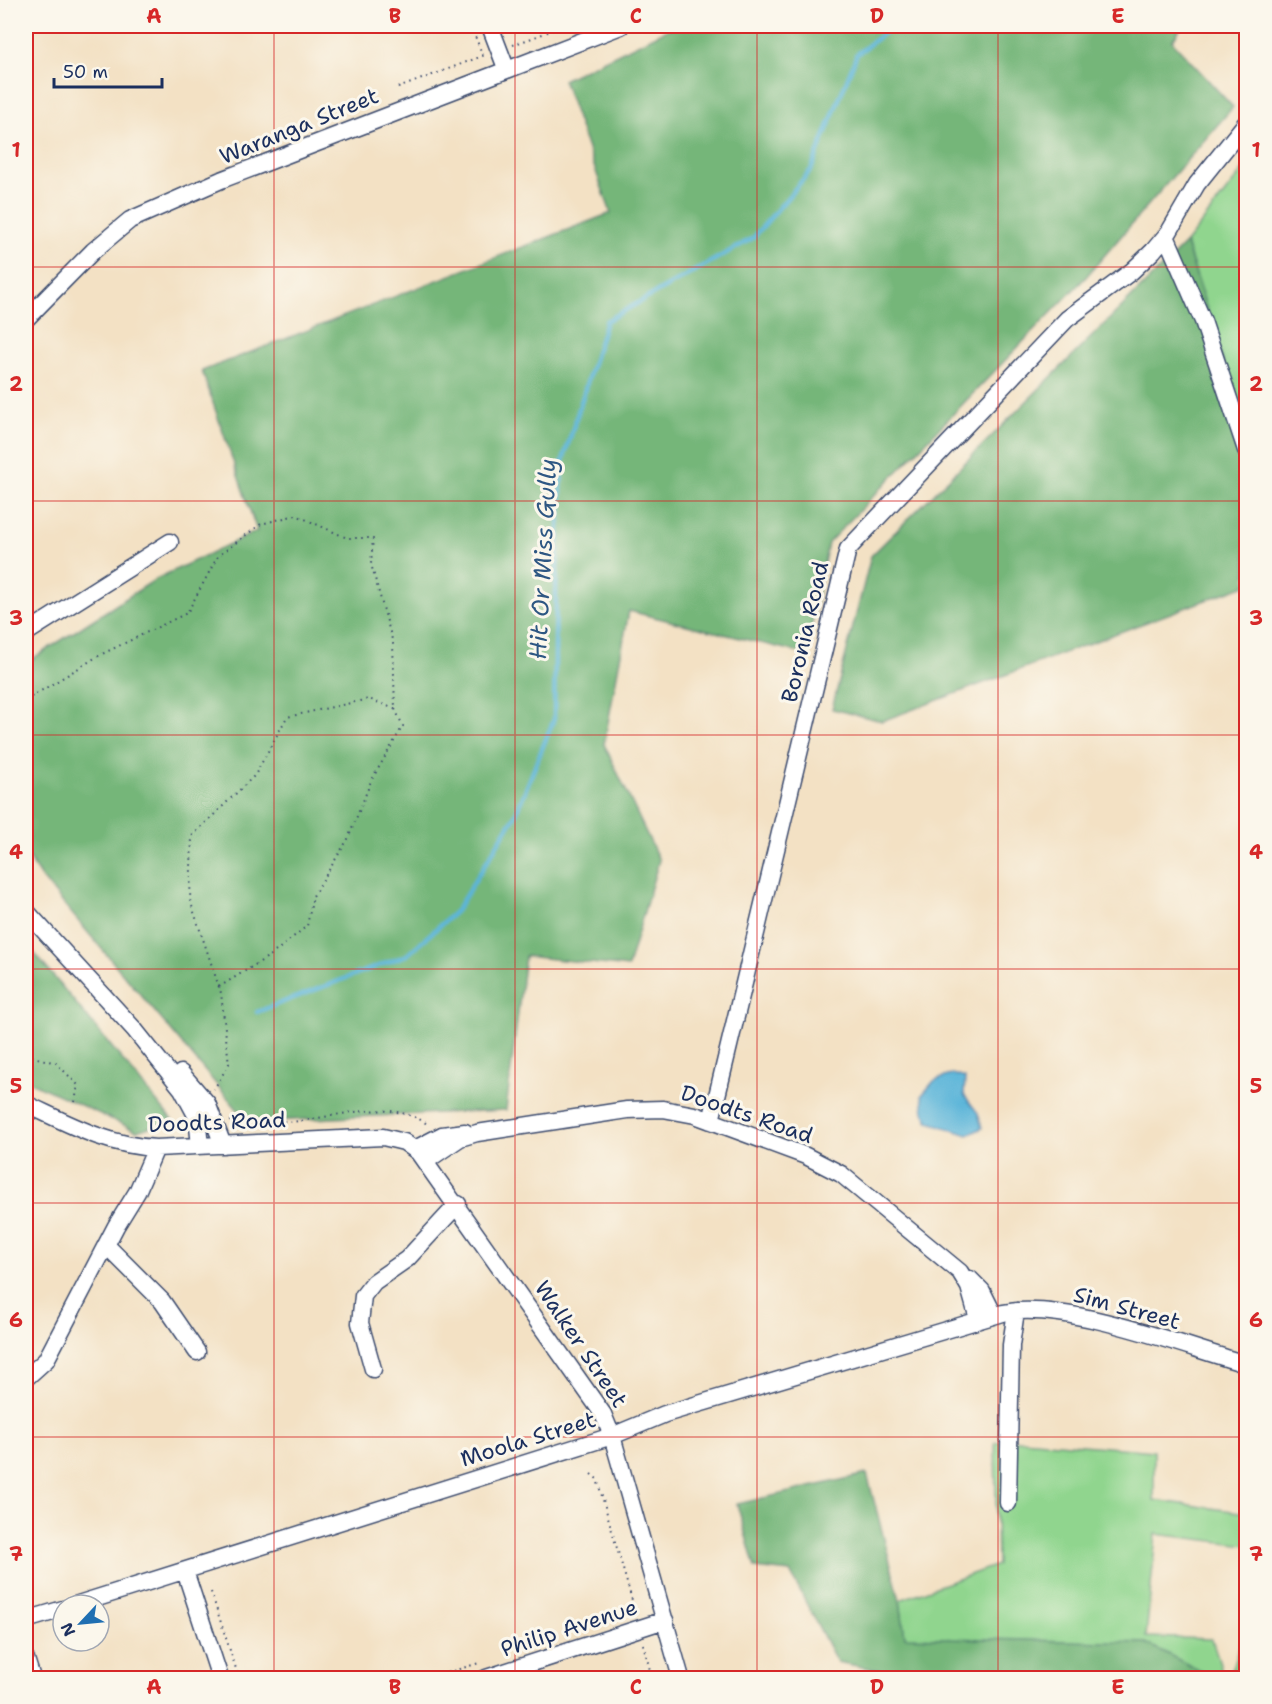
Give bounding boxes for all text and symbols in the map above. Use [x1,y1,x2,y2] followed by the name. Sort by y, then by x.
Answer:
[146,3,162,29] text: A
[389,3,401,29] text: B
[630,3,642,29] text: C
[870,3,884,29] text: D
[1111,3,1125,29] text: E
[54,51,162,89] scale bar
[63,60,108,84] text: 50 m
[215,81,383,171] street label: Waranga Street
[11,137,21,163] text: 1
[1251,137,1261,163] text: 1
[9,371,23,397] text: 2
[1249,371,1263,397] text: 2
[522,458,564,660] water label: Hit Or Miss Gully
[775,559,835,705] street label: Boronia Road
[9,605,23,631] text: 3
[1249,605,1263,631] text: 3
[9,839,23,865] text: 4
[1249,839,1263,865] text: 4
[10,1073,22,1099] text: 5
[1250,1073,1262,1099] text: 5
[677,1078,817,1150] street label: Doodts Road
[148,1105,287,1139] street label: Doodts Road
[528,1275,634,1413] street label: Walker Street
[1070,1280,1184,1336] street label: Sim Street
[9,1307,23,1333] text: 6
[1249,1307,1263,1333] text: 6
[457,1405,599,1473] street label: Moola Street
[9,1541,23,1567] text: 7
[1249,1541,1263,1567] text: 7
[497,1592,641,1664] street label: Philip Avenue
[51,1593,111,1653] north arrow
[56,1619,80,1640] text: N
[146,1674,162,1700] text: A
[389,1674,401,1700] text: B
[630,1674,642,1700] text: C
[870,1674,884,1700] text: D
[1111,1674,1125,1700] text: E

